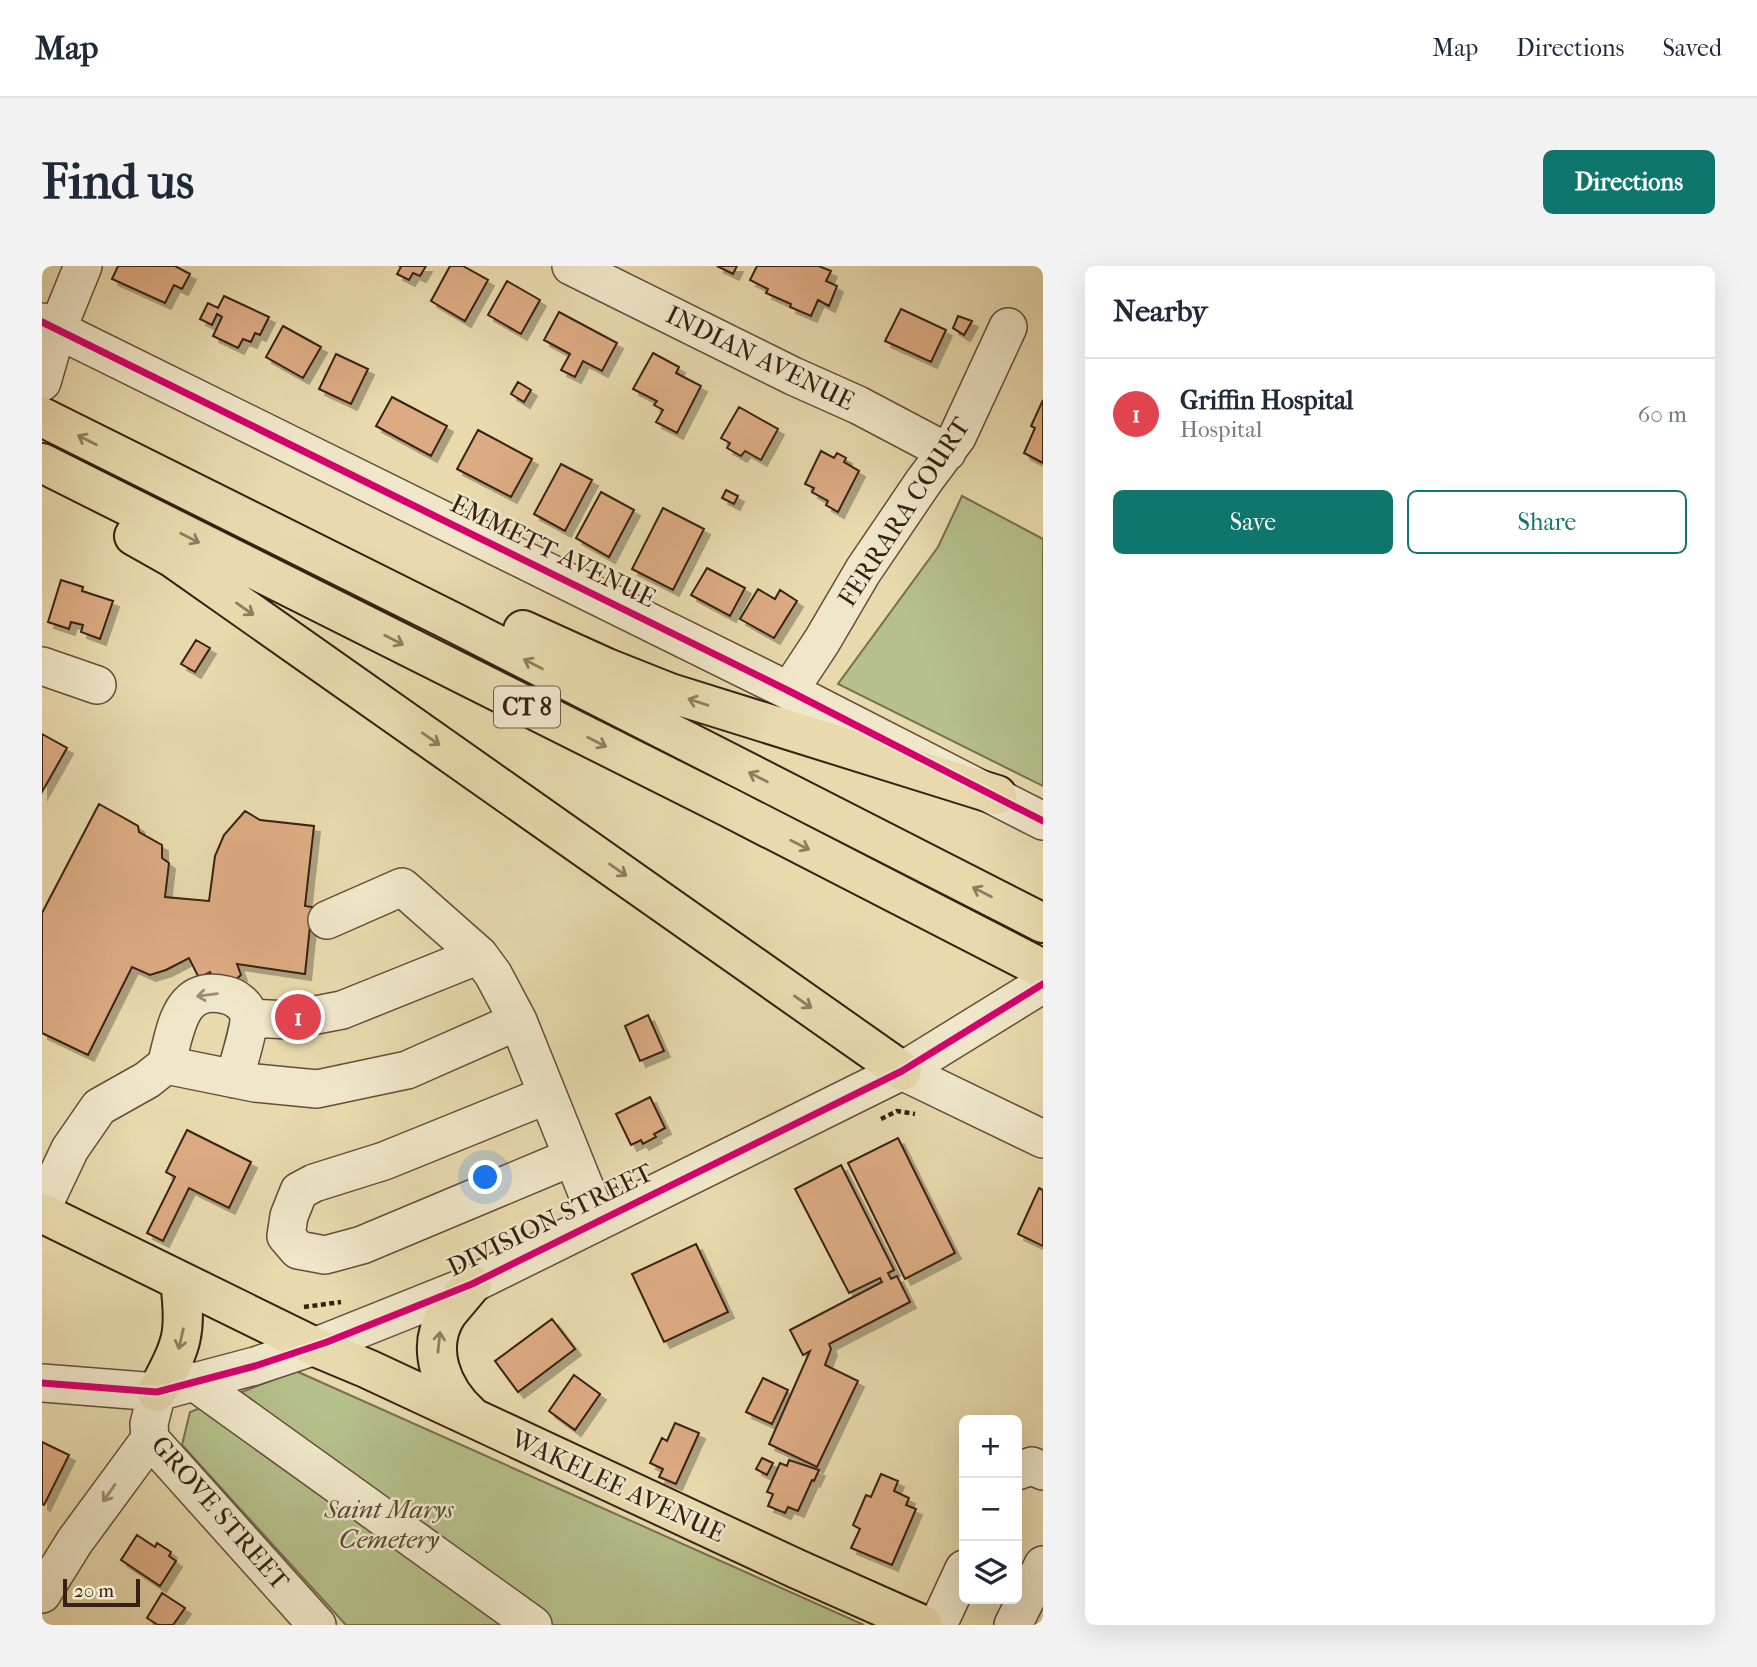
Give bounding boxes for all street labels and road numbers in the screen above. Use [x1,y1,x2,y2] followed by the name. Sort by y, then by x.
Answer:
[661,299,859,417] street label: INDIAN AVENUE
[831,411,977,612] street label: FERRARA COURT
[445,488,661,614] street label: EMMETT AVENUE
[494,686,560,728] road number: CT 8
[442,1157,658,1283] street label: DIVISION STREET
[505,1422,730,1549] street label: WAKELEE AVENUE
[145,1430,296,1597] street label: GROVE STREET

